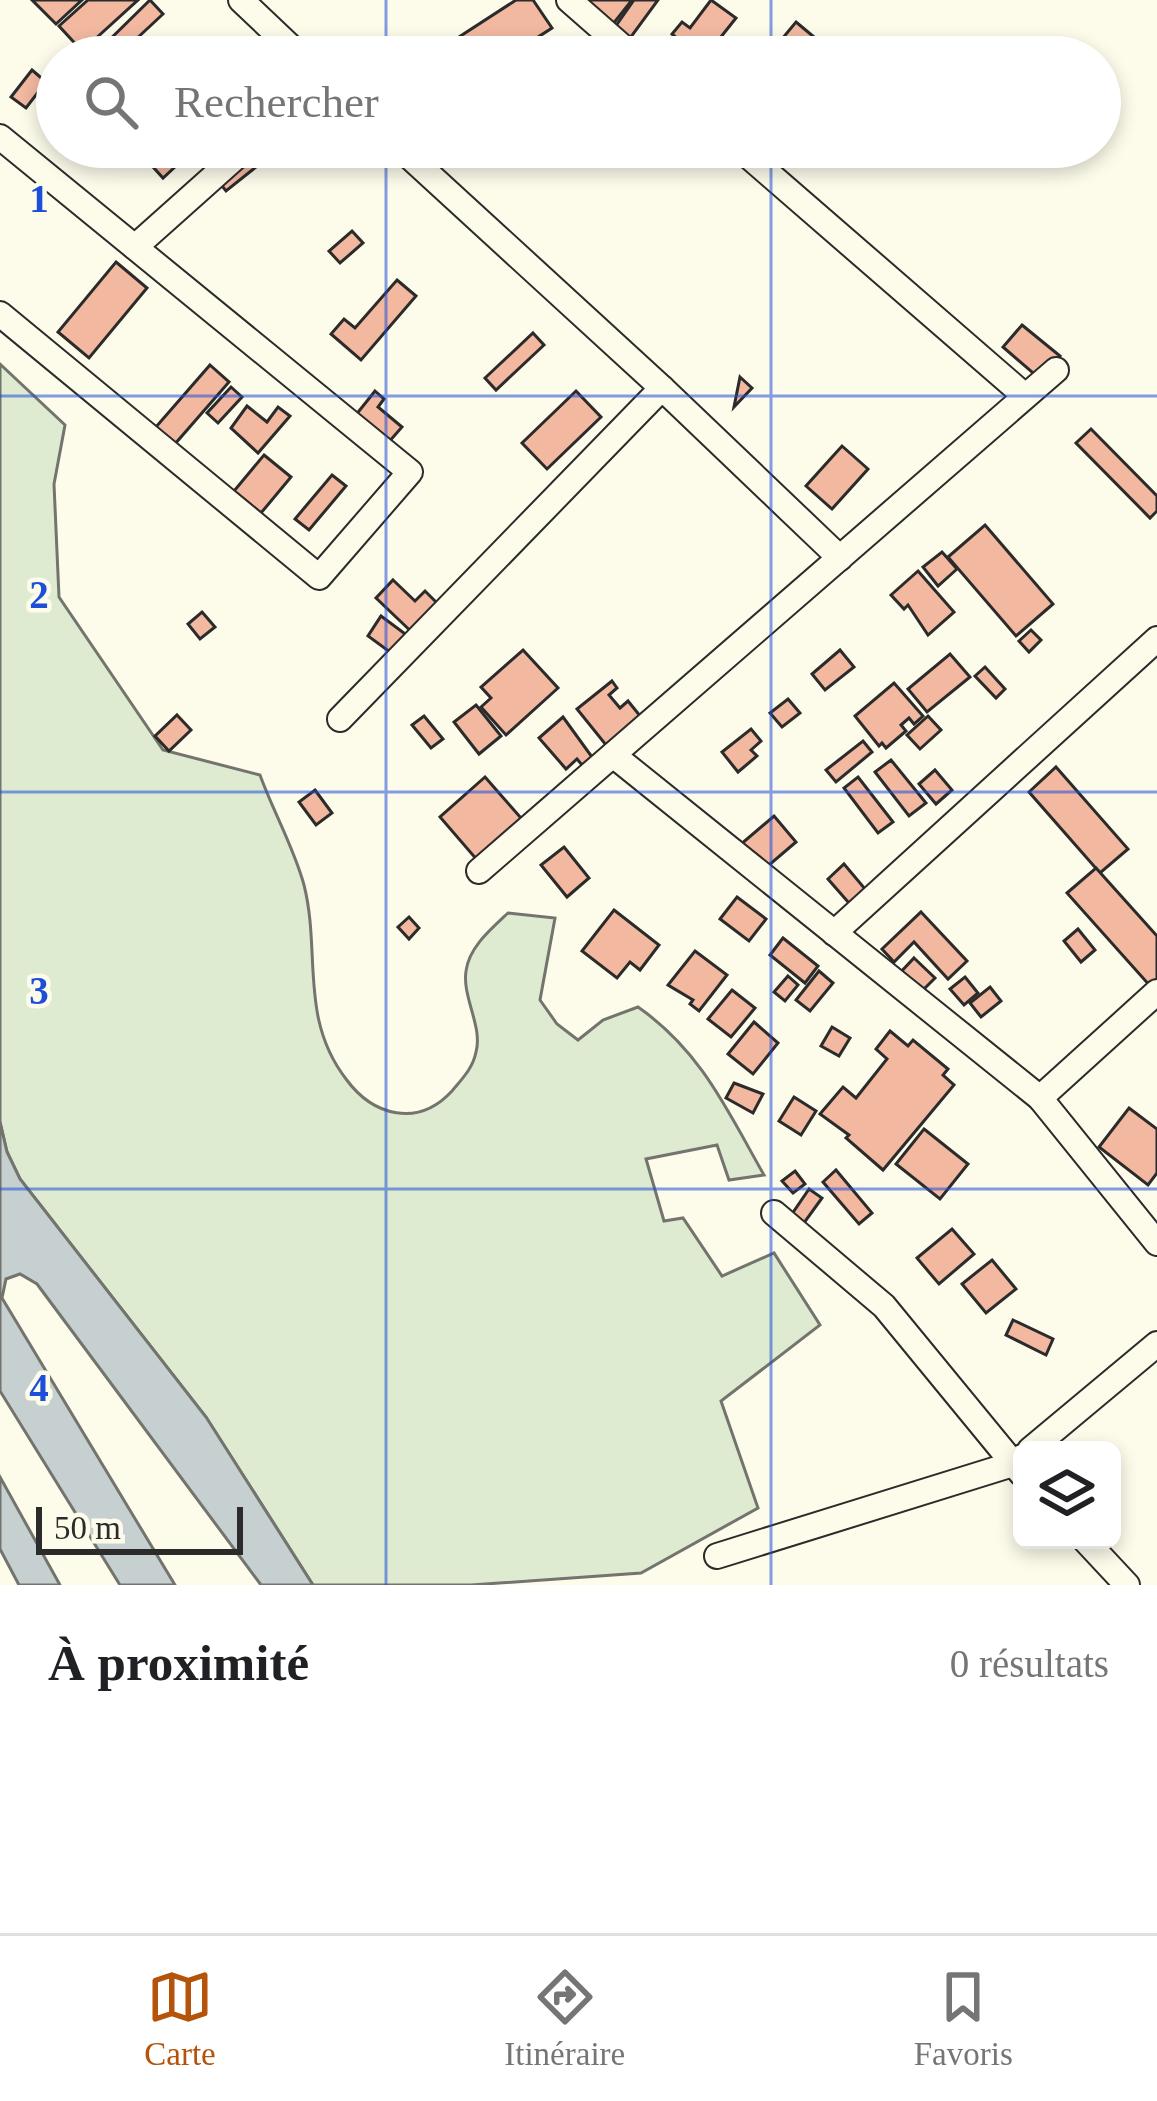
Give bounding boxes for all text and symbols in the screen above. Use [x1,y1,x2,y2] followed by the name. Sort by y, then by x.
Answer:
[36,36,1121,168] search box
[78,69,144,135] icon: search
[174,77,379,127] text: Rechercher
[29,177,49,220] text: 1
[29,573,49,616] text: 2
[29,969,49,1012] text: 3
[29,1366,49,1409] text: 4
[1013,1441,1121,1549] map controls
[1013,1441,1121,1549] button: layers
[36,1501,243,1554] scale bar
[54,1510,121,1546] text: 50 m
[48,1635,309,1691] text: À proximité
[950,1642,1109,1685] text: 0 résultats
[144,1964,216,2073] tab: Carte
[504,1964,625,2073] tab: Itinéraire
[914,1964,1013,2073] tab: Favoris

